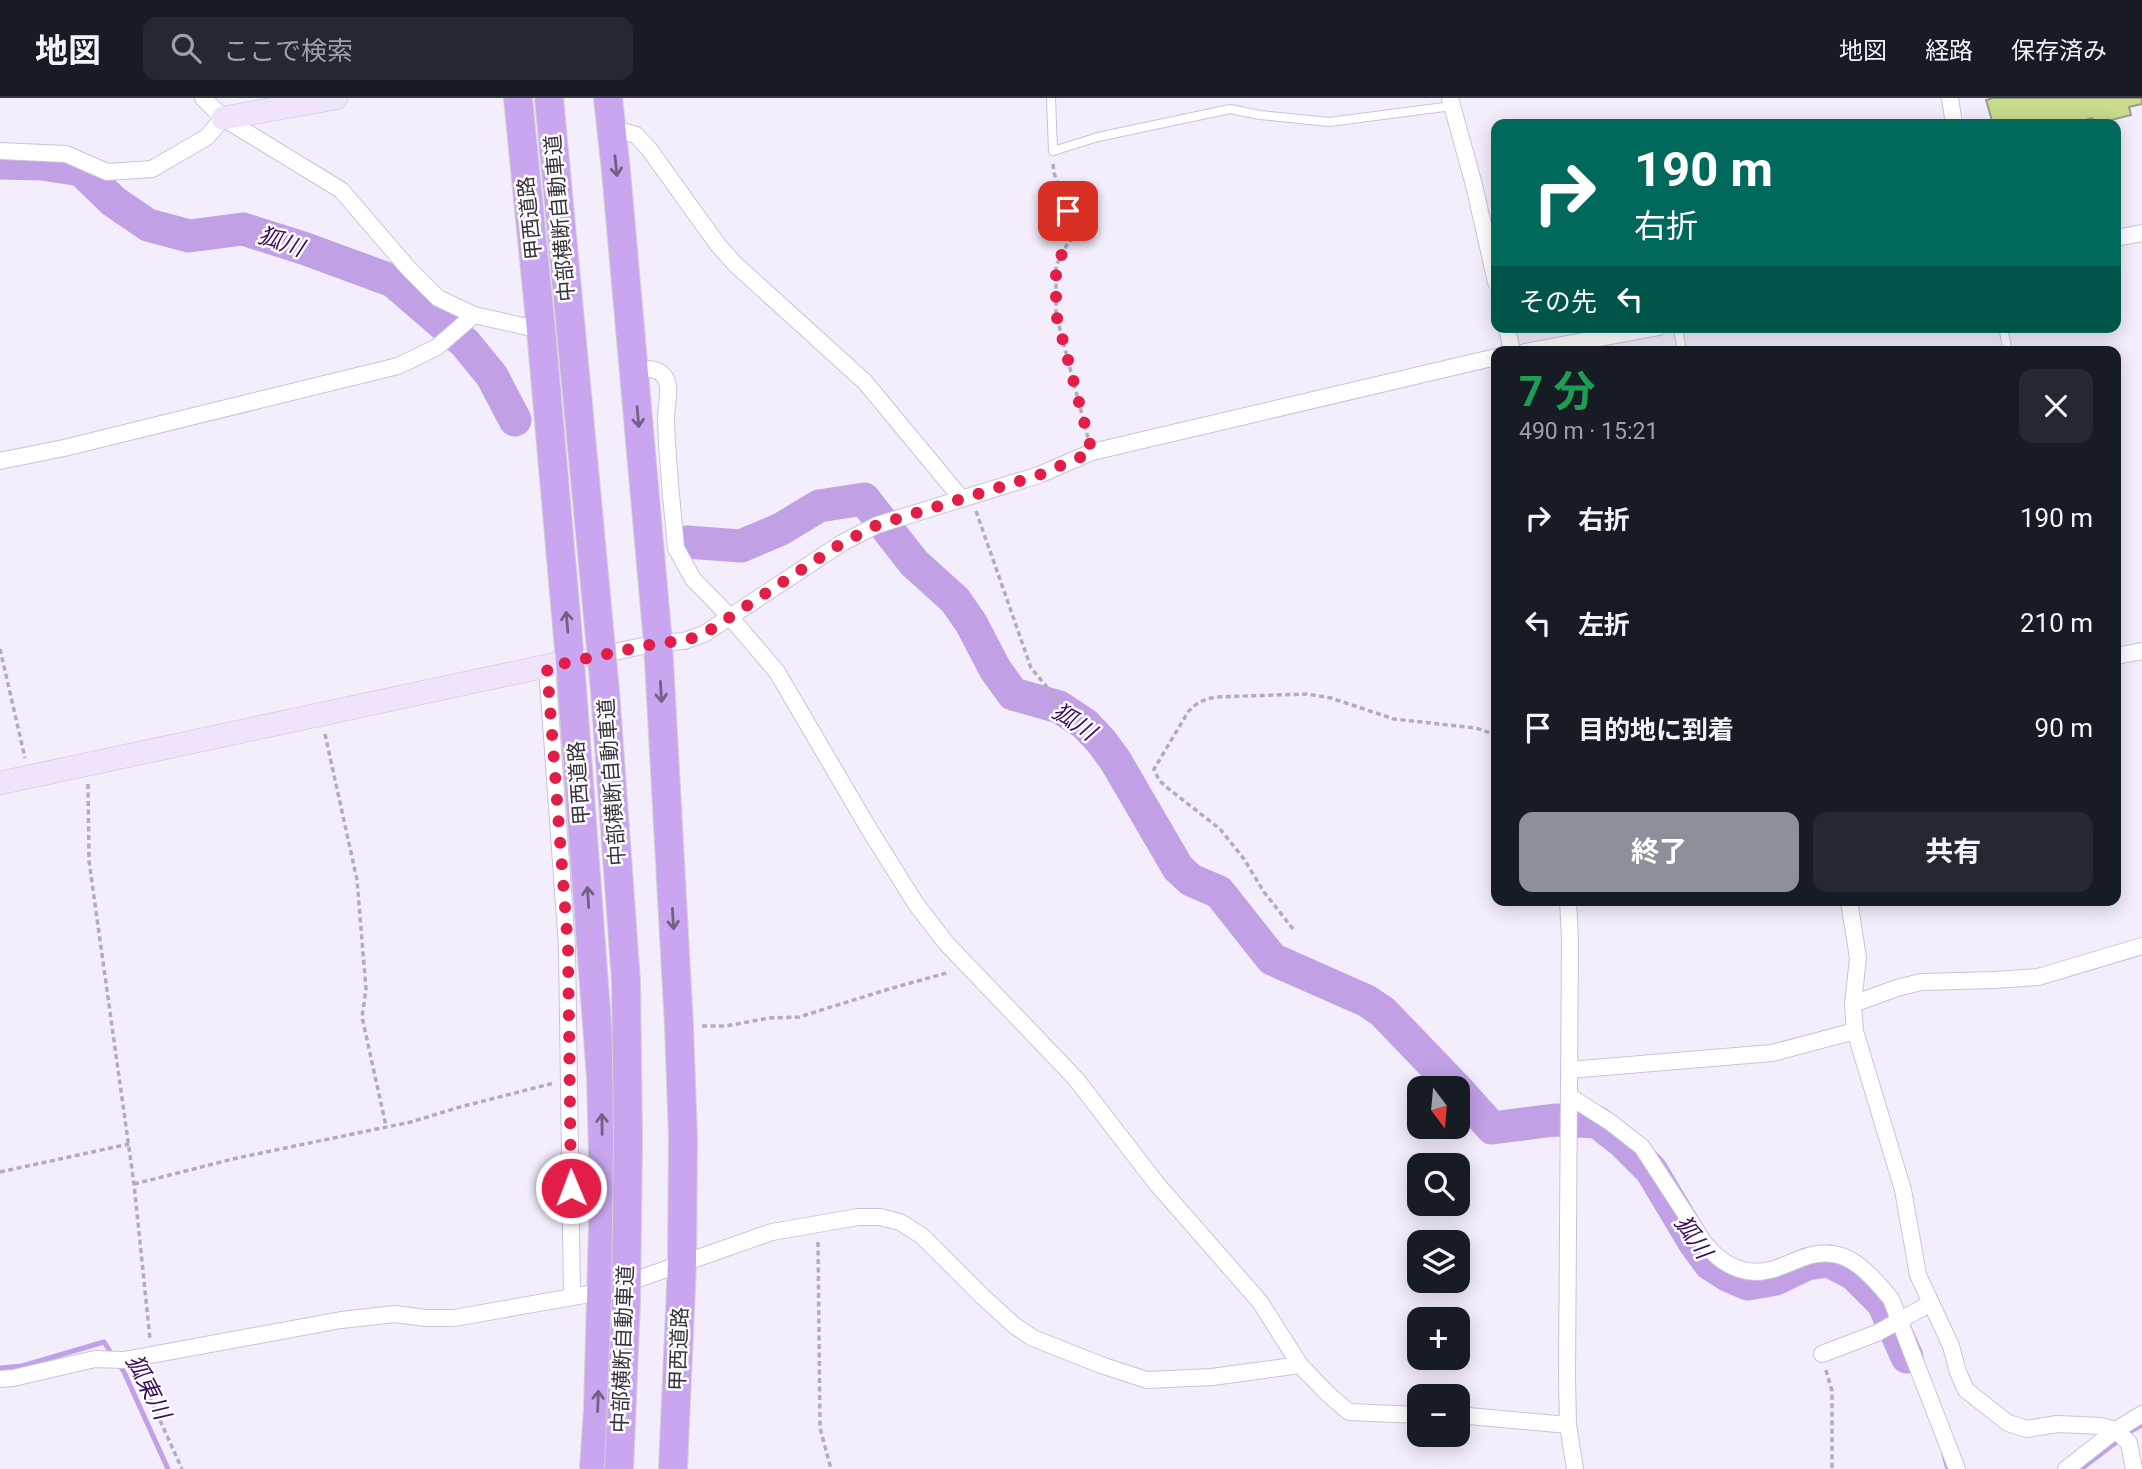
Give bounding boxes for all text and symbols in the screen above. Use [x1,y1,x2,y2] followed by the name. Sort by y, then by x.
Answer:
[143,17,633,80] search box
[167,29,205,67] icon: search
[35,31,101,70] text: 地図
[223,36,353,66] text: ここで検索
[1839,37,1887,65] text: 地図
[1925,37,1973,65] text: 経路
[2011,37,2107,65] text: 保存済み
[541,133,579,303] street label: 中部横断自動車道
[1634,141,1773,198] text: 190 m
[1519,147,1610,238] icon: right
[609,154,622,177] one-way arrow
[514,175,546,261] street label: 甲西道路
[1038,181,1098,241] pin
[1049,192,1087,230] icon: arrive
[1634,207,1698,245] text: 右折
[255,222,310,263] water label: 狐川
[1611,280,1649,318] icon: left
[1519,287,1597,317] text: その先
[1519,367,1596,416] text: 7 分
[2019,369,2093,443] button: close
[632,405,645,428] one-way arrow
[1519,418,1658,445] text: 490 m · 15:21
[1519,499,1557,537] icon: right
[2020,503,2093,533] text: 190 m
[1578,505,1630,535] text: 右折
[1519,604,1557,642] icon: left
[2020,608,2093,638] text: 210 m
[1578,610,1630,640] text: 左折
[560,611,573,634] one-way arrow
[655,681,668,703] one-way arrow
[594,697,630,867] street label: 中部横断自動車道
[1047,698,1103,748] water label: 狐川
[1519,709,1557,747] icon: arrive
[2035,713,2093,743] text: 90 m
[1578,715,1734,745] text: 目的地に到着
[564,740,594,826] street label: 甲西道路
[1519,812,1799,892] button: 終了
[1813,812,2093,892] button: 共有
[581,887,594,909] one-way arrow
[667,908,680,931] one-way arrow
[1407,1076,1470,1139] north arrow
[1407,1076,1470,1447] map controls
[596,1113,609,1136] one-way arrow
[534,1151,608,1225] position arrow
[1407,1153,1470,1216] button: search
[1669,1210,1719,1266] water label: 狐川
[1407,1230,1470,1293] button: layers
[608,1265,638,1433] street label: 中部横断自動車道
[666,1307,692,1391] street label: 甲西道路
[1407,1307,1470,1370] button: +
[120,1350,177,1427] water label: 狐東川
[1407,1384,1470,1447] button: −
[591,1390,605,1413] one-way arrow

